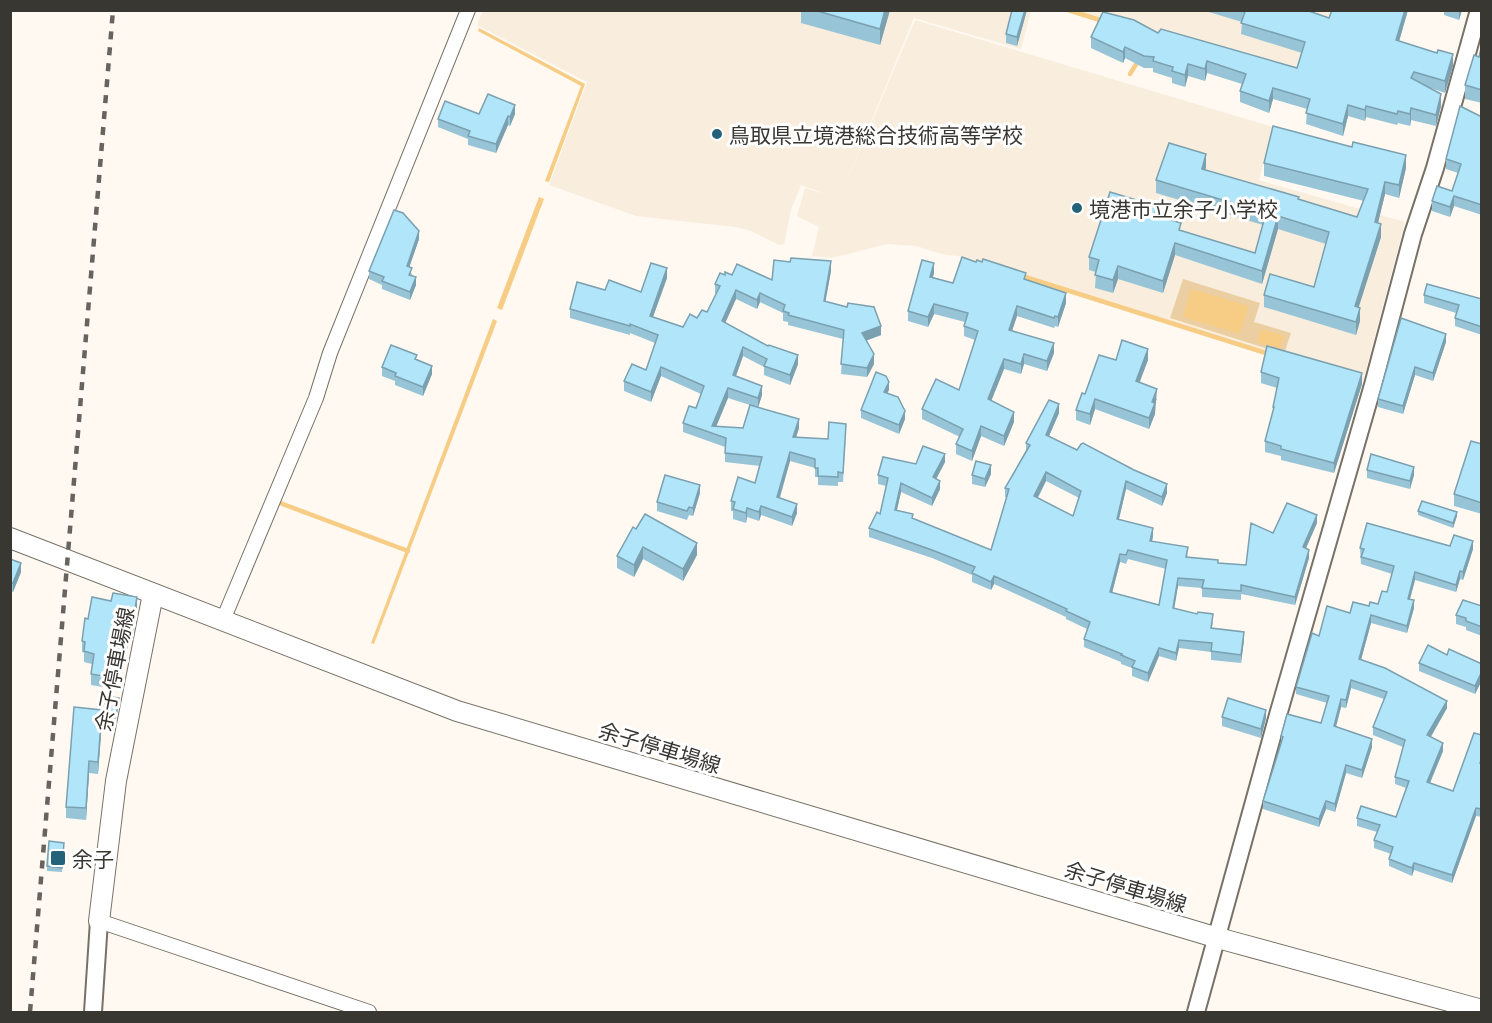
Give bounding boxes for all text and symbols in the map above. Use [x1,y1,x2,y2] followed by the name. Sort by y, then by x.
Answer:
[729,122,1023,147] place label: 鳥取県立境港総合技術高等学校
[710,127,724,141] marker: 鳥取県立境港総合技術高等学校
[1089,196,1278,221] place label: 境港市立余子小学校
[1070,201,1084,215] marker: 境港市立余子小学校
[90,605,138,733] street label: 余子停車場線
[596,717,724,777] street label: 余子停車場線
[72,846,114,871] place label: 余子
[49,849,67,867] marker: 余子
[1062,856,1190,916] street label: 余子停車場線

